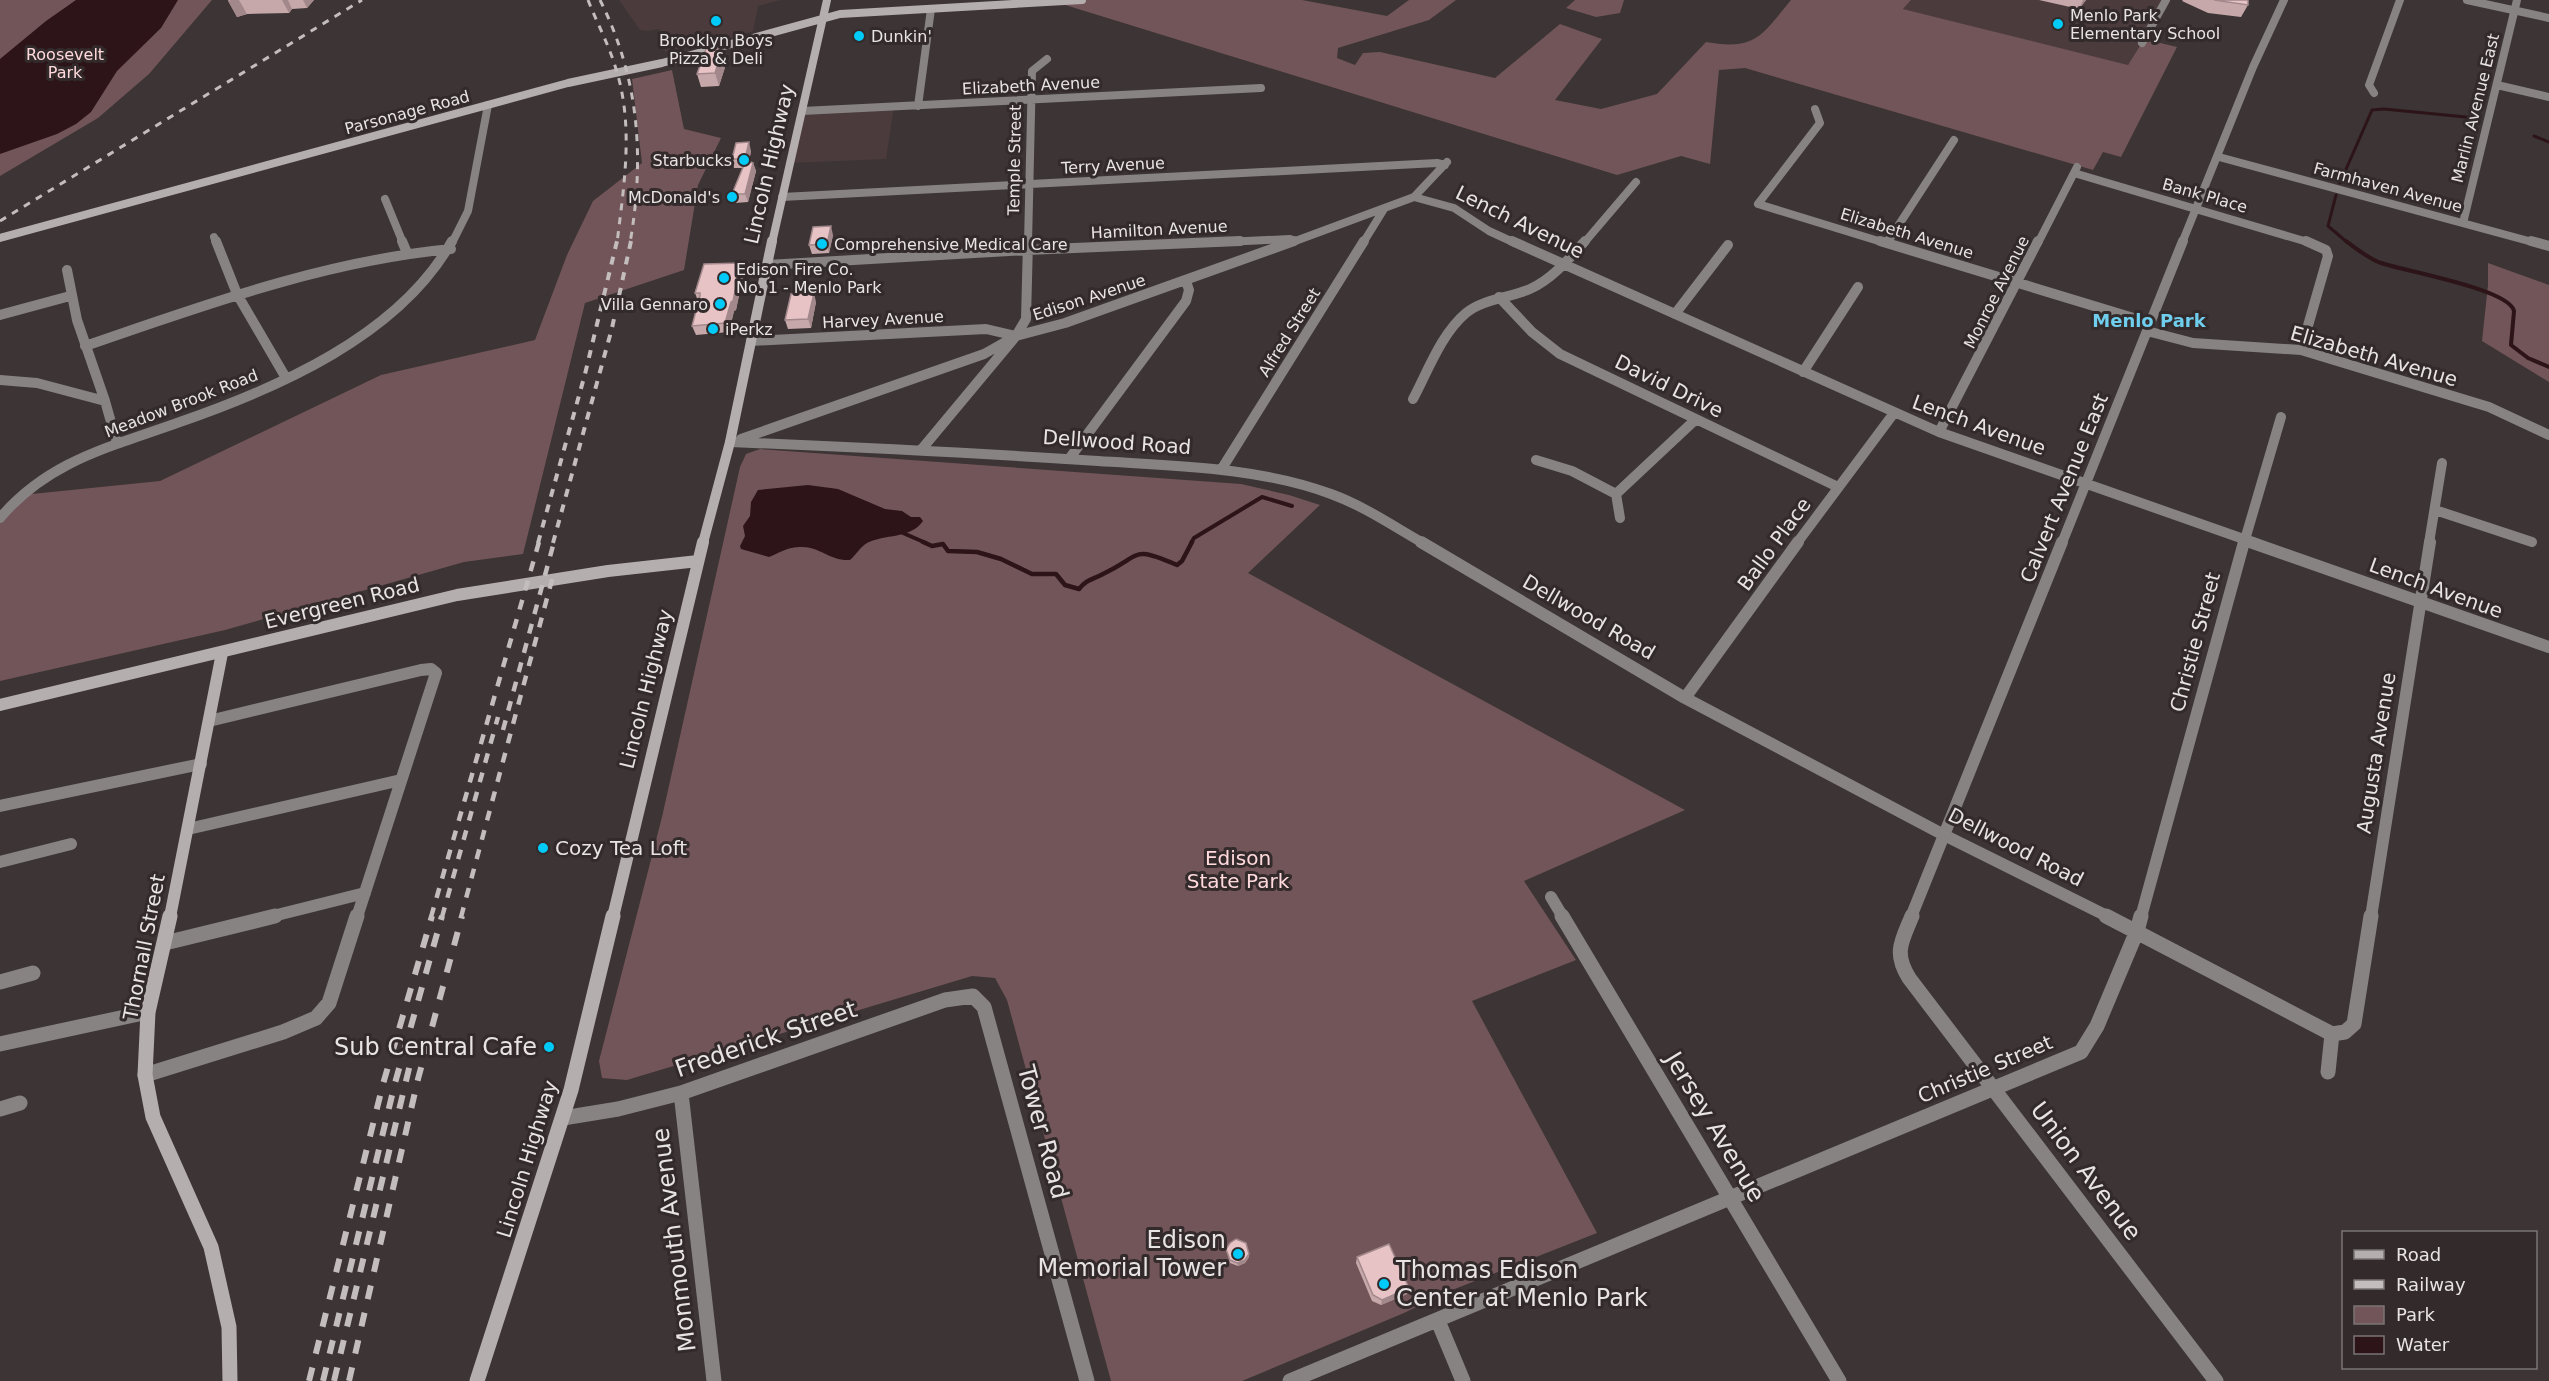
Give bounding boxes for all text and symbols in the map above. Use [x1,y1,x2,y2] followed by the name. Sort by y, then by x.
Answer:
[2070,6,2220,43] place label: Menlo Park Elementary School
[709,14,723,28] marker: Brooklyn Boys Pizza & Deli
[2051,17,2065,31] marker: Menlo Park Elementary School
[871,27,932,46] place label: Dunkin'
[852,29,866,43] marker: Dunkin'
[659,31,773,68] place label: Brooklyn Boys Pizza & Deli
[2448,31,2503,185] street label: Marlin Avenue East
[26,45,104,82] park label: Roosevelt Park
[962,72,1101,99] street label: Elizabeth Avenue
[739,81,799,246] street label: Lincoln Highway
[343,87,472,138] street label: Parsonage Road
[1004,105,1025,216] street label: Temple Street
[652,151,732,170] place label: Starbucks
[737,153,751,167] marker: Starbucks
[1060,153,1165,178] street label: Terry Avenue
[2311,158,2464,217] street label: Farmhaven Avenue
[2160,174,2250,217] street label: Bank Place
[1452,181,1588,263] street label: Lench Avenue
[628,188,720,207] place label: McDonald's
[725,190,739,204] marker: McDonald's
[1838,204,1976,263] street label: Elizabeth Avenue
[1090,216,1228,243] street label: Hamilton Avenue
[1960,233,2033,352] street label: Monroe Avenue
[834,235,1068,254] place label: Comprehensive Medical Care
[815,237,829,251] marker: Comprehensive Medical Care
[736,260,882,297] place label: Edison Fire Co. No. 1 - Menlo Park
[1030,270,1148,325] street label: Edison Avenue
[717,271,731,285] marker: Edison Fire Co. No. 1 - Menlo Park
[1255,284,1324,380] street label: Alfred Street
[601,295,708,314] place label: Villa Gennaro
[713,297,727,311] marker: Villa Gennaro
[822,307,944,332] street label: Harvey Avenue
[2092,310,2207,331] district label: Menlo Park
[725,320,773,339] place label: iPerkz
[2288,321,2460,391] street label: Elizabeth Avenue
[706,322,720,336] marker: iPerkz
[1611,349,1727,423] street label: David Drive
[102,365,261,442] street label: Meadow Brook Road
[1909,390,2049,460] street label: Lench Avenue
[2015,390,2113,586] street label: Calvert Avenue East
[1042,425,1192,459] street label: Dellwood Road
[1732,493,1816,595] street label: Ballo Place
[2366,553,2506,623] street label: Lench Avenue
[1519,569,1659,665] street label: Dellwood Road
[2165,569,2225,714] street label: Christie Street
[262,572,422,634] street label: Evergreen Road
[615,607,677,771] street label: Lincoln Highway
[2351,671,2401,835] street label: Augusta Avenue
[1944,803,2088,891] street label: Dellwood Road
[555,836,687,860] place label: Cozy Tea Loft
[536,841,550,855] marker: Cozy Tea Loft
[1187,846,1290,893] park label: Edison State Park
[118,872,170,1023] street label: Thornall Street
[671,995,861,1083] street label: Frederick Street
[1914,1030,2056,1108] street label: Christie Street
[334,1033,537,1061] place label: Sub Central Cafe
[542,1040,556,1054] marker: Sub Central Cafe
[1658,1045,1771,1207] street label: Jersey Avenue
[1011,1061,1074,1202] street label: Tower Road
[492,1077,562,1241] street label: Lincoln Highway
[2025,1096,2147,1246] street label: Union Avenue
[646,1126,702,1354] street label: Monmouth Avenue
[1037,1226,1226,1282] place label: Edison Memorial Tower
[2342,1231,2537,1369] legend
[2396,1244,2441,1265] text: Road
[1231,1247,1245,1261] marker: Edison Memorial Tower
[1395,1256,1648,1312] place label: Thomas Edison Center at Menlo Park
[2396,1274,2466,1295] text: Railway
[1377,1277,1391,1291] marker: Thomas Edison Center at Menlo Park
[2396,1304,2435,1325] text: Park
[2396,1334,2450,1355] text: Water

